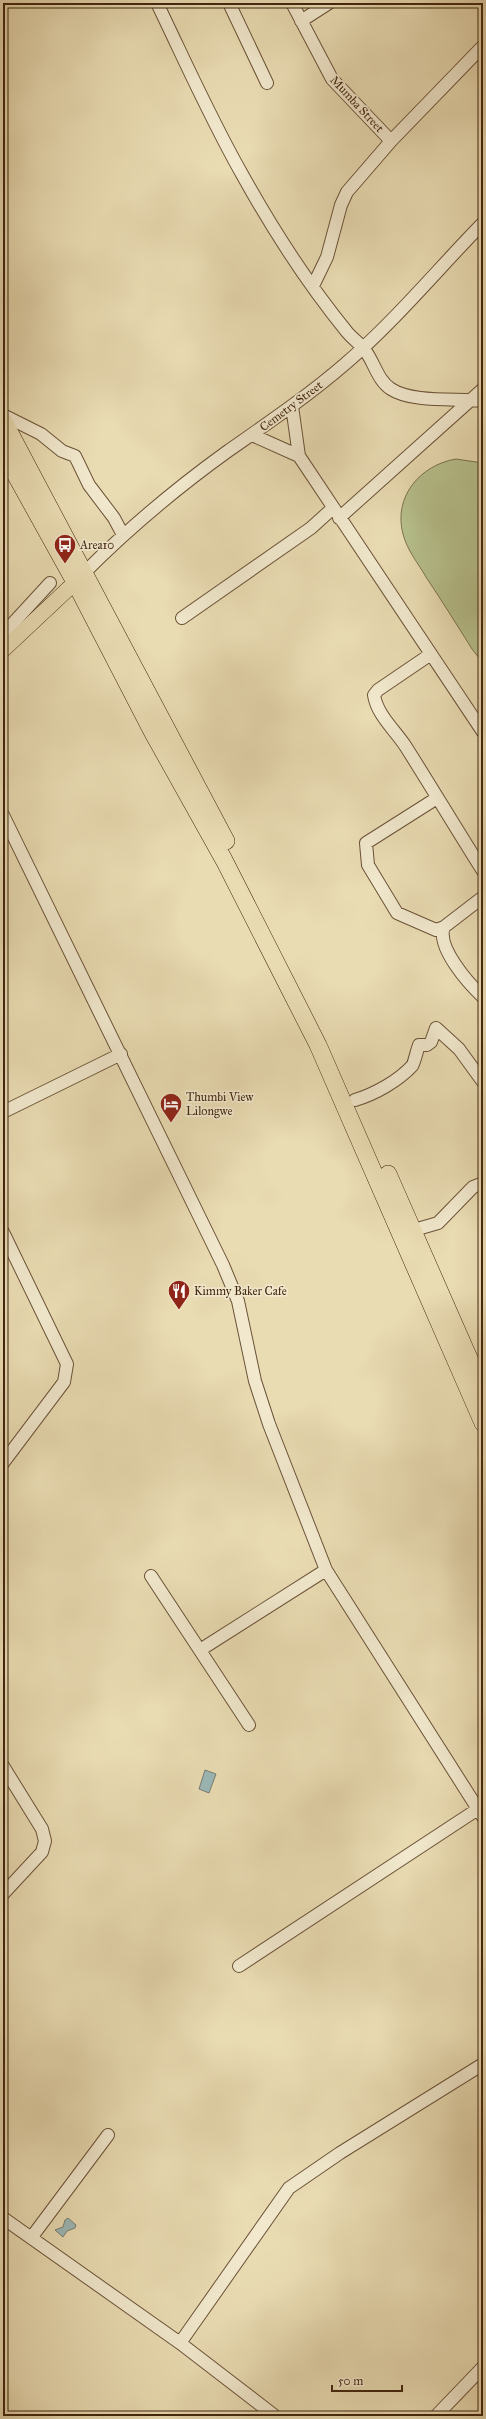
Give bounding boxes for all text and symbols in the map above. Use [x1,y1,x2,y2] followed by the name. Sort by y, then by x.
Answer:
[327,73,387,136] street label: Mumba Street
[257,377,326,434] street label: Cemetry Street
[52,532,78,565] bus stop icon: Area10
[79,538,114,552] place label: Area10
[186,1090,254,1119] place label: Thumbi View Lilongwe
[158,1091,184,1124] hotel icon: Thumbi View Lilongwe
[166,1278,192,1311] restaurant icon: Kimmy Baker Cafe
[194,1284,287,1298] place label: Kimmy Baker Cafe
[332,2367,402,2393] scale bar
[338,2374,363,2388] text: 50 m

